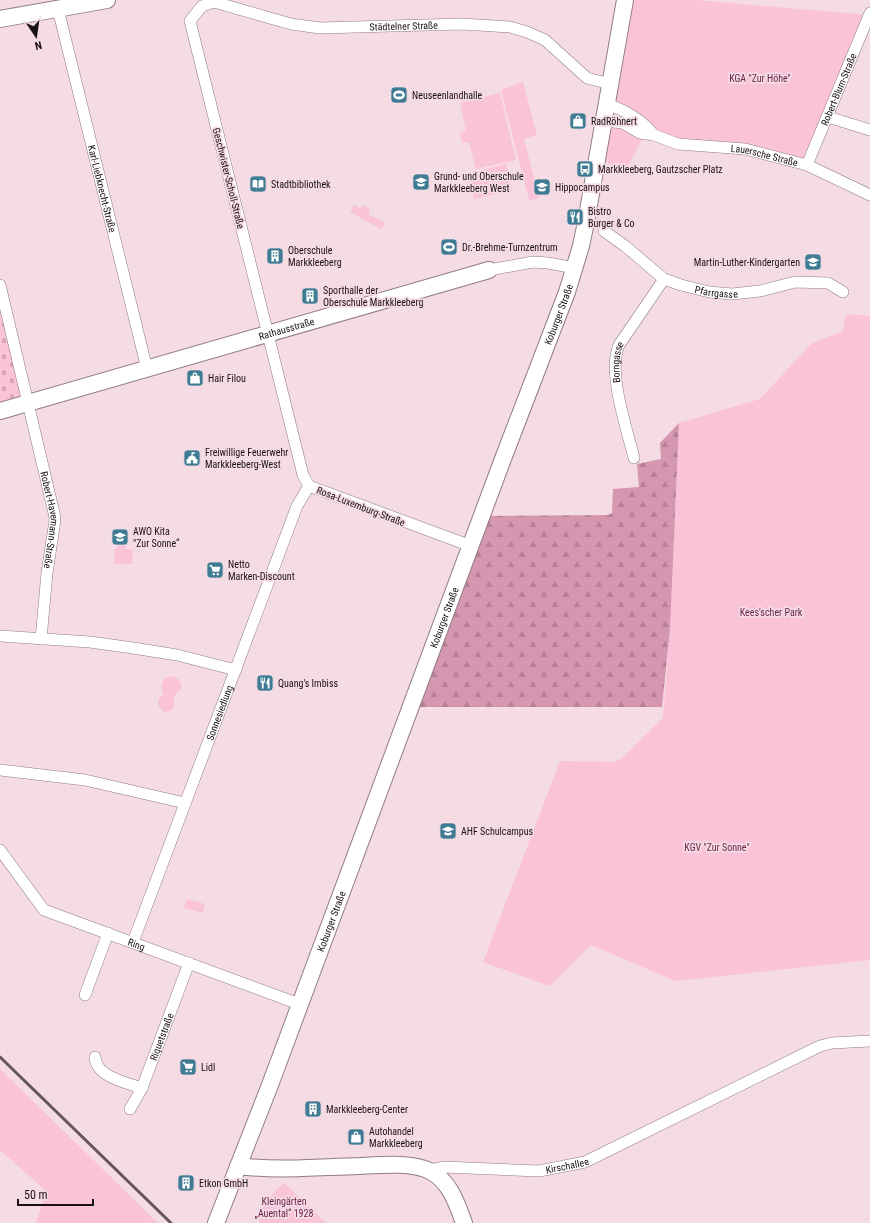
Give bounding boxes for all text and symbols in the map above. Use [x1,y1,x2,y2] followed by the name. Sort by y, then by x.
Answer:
[16,16,56,56] north arrow
[369,20,438,33] street label: Städtelner Straße
[33,38,43,52] text: N
[819,51,859,127] street label: Robert-Blum-Straße
[729,73,791,84] park label: KGA "Zur Höhe"
[389,85,409,105] sports icon: Neuseenlandhalle
[412,90,483,101] place label: Neuseenlandhalle
[568,111,588,131] shop icon: RadRöhnert
[591,116,637,127] place label: RadRöhnert
[211,127,246,230] street label: Geschwister-Scholl-Straße
[730,143,799,169] street label: Lauersche Straße
[86,144,118,234] street label: Karl-Liebknecht-Straße
[575,159,595,179] bus stop icon: Markkleeberg, Gautzscher Platz
[598,164,723,175] place label: Markkleeberg, Gautzscher Platz
[434,171,524,194] place label: Grund- und Oberschule Markkleeberg West
[411,172,431,192] school or university icon: Grund- und Oberschule Markkleeberg West
[248,174,268,194] library icon: Stadtbibliothek
[532,177,552,197] school or university icon: Hippocampus
[271,179,331,190] place label: Stadtbibliothek
[555,182,610,193] place label: Hippocampus
[588,206,635,229] place label: Bistro Burger & Co
[565,207,585,227] restaurant icon: Bistro Burger & Co
[439,237,459,257] sports icon: Dr.-Brehme-Turnzentrum
[462,242,558,253] place label: Dr.-Brehme-Turnzentrum
[288,245,342,268] place label: Oberschule Markkleeberg
[265,246,285,266] building icon: Oberschule Markkleeberg
[803,252,823,272] school or university icon: Martin-Luther-Kindergarten
[694,257,800,268] place label: Martin-Luther-Kindergarten
[542,283,575,346] street label: Koburger Straße
[694,284,739,300] street label: Pfarrgasse
[323,285,423,308] place label: Sporthalle der Oberschule Markkleeberg
[300,286,320,306] building icon: Sporthalle der Oberschule Markkleeberg
[257,316,316,342] street label: Rathausstraße
[610,339,626,383] street label: Borngasse
[185,368,205,388] shop icon: Hair Filou
[208,373,246,384] place label: Hair Filou
[205,447,288,470] place label: Freiwillige Feuerwehr Markkleeberg-West
[182,448,202,468] public building icon: Freiwillige Feuerwehr Markkleeberg-West
[38,470,60,570] street label: Robert-Havemann-Straße
[315,485,407,529] street label: Rosa-Luxemburg-Straße
[133,526,180,549] place label: AWO Kita "Zur Sonne“
[110,527,130,547] school or university icon: AWO Kita "Zur Sonne“
[228,559,295,582] place label: Netto Marken-Discount
[205,560,225,580] supermarket icon: Netto Marken-Discount
[428,586,461,649] street label: Koburger Straße
[740,607,803,618] park label: Kees'scher Park
[255,673,275,693] restaurant icon: Quang's Imbiss
[278,678,338,689] place label: Quang's Imbiss
[204,684,235,742] street label: Sonnesiedlung
[438,821,458,841] school or university icon: AHF Schulcampus
[461,826,534,837] place label: AHF Schulcampus
[684,842,750,853] park label: KGV "Zur Sonne"
[315,889,348,953] street label: Koburger Straße
[126,936,146,953] street label: Ring
[148,1011,176,1062] street label: Riquetstraße
[178,1057,198,1077] supermarket icon: Lidl
[201,1062,215,1073] place label: Lidl
[303,1099,323,1119] building icon: Markkleeberg-Center
[326,1104,408,1115] place label: Markkleeberg-Center
[369,1126,423,1149] place label: Autohandel Markkleeberg
[346,1127,366,1147] shop icon: Autohandel Markkleeberg
[545,1156,591,1176] street label: Kirschallee
[176,1173,196,1193] building icon: Etkon GmbH
[199,1178,248,1189] place label: Etkon GmbH
[18,1181,93,1207] scale bar
[24,1188,48,1202] text: 50 m
[255,1196,313,1219] park label: Kleingärten „Auental“ 1928

